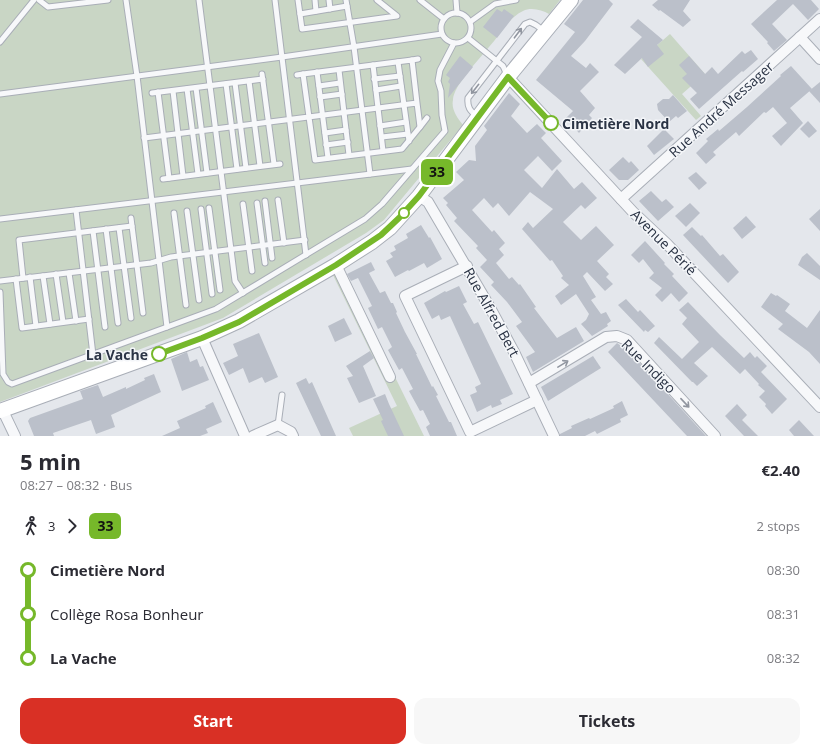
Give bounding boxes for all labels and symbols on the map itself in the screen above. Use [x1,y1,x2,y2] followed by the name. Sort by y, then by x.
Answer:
[514,28,522,39] one-way arrow
[665,57,778,161] street label: Rue André Messager
[471,84,479,95] one-way arrow
[562,114,669,133] place label: Cimetière Nord
[543,115,559,131] marker: Cimetière Nord
[419,159,455,185] line badge: 33
[627,205,701,279] street label: Avenue Périé
[398,207,410,219] unlabelled marker
[460,264,524,360] street label: Rue Alfred Bert
[618,335,680,397] street label: Rue Indigo
[86,345,148,364] place label: La Vache
[151,346,167,362] marker: La Vache
[557,359,569,367] one-way arrow
[681,398,690,408] one-way arrow

